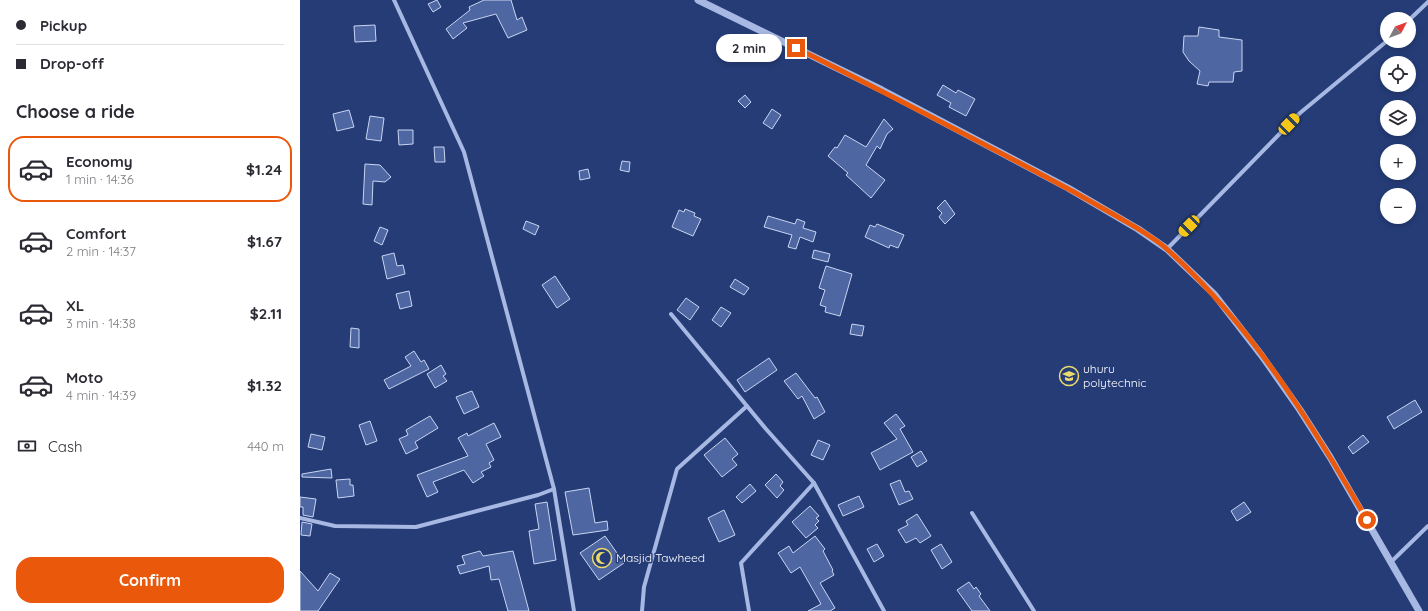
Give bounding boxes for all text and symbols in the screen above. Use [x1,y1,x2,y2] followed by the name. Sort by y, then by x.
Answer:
[1380,12,1416,48] north arrow
[1380,12,1416,224] map controls
[40,16,87,35] text: Pickup
[716,34,782,62] callout: 2 min
[787,39,805,57] route end
[732,40,766,56] text: 2 min
[40,54,104,73] text: Drop-off
[1380,56,1416,92] button: locate
[16,100,135,123] text: Choose a ride
[1380,100,1416,136] button: layers
[1276,111,1302,137] car
[1380,144,1416,180] button: +
[18,151,54,187] icon: car
[66,152,133,171] text: Economy
[246,160,282,179] text: $1.24
[66,171,134,187] text: 1 min · 14:36
[1380,188,1416,224] button: −
[1176,213,1202,239] car
[18,223,54,259] icon: car
[66,224,127,243] text: Comfort
[247,232,282,251] text: $1.67
[66,243,136,259] text: 2 min · 14:37
[18,295,54,331] icon: car
[66,296,84,315] text: XL
[250,304,282,323] text: $2.11
[66,315,136,331] text: 3 min · 14:38
[1083,361,1146,390] place label: uhuru polytechnic
[1058,365,1080,387] school or university icon: uhuru polytechnic
[18,367,54,403] icon: car
[66,368,103,387] text: Moto
[247,376,282,395] text: $1.32
[66,387,136,403] text: 4 min · 14:39
[16,435,38,457] icon: cash
[48,437,82,456] text: Cash
[247,438,284,454] text: 440 m
[1358,511,1376,529] route start
[591,547,613,569] mosque icon: Masjid Tawheed
[616,550,705,565] place label: Masjid Tawheed
[16,557,284,603] button: Confirm

